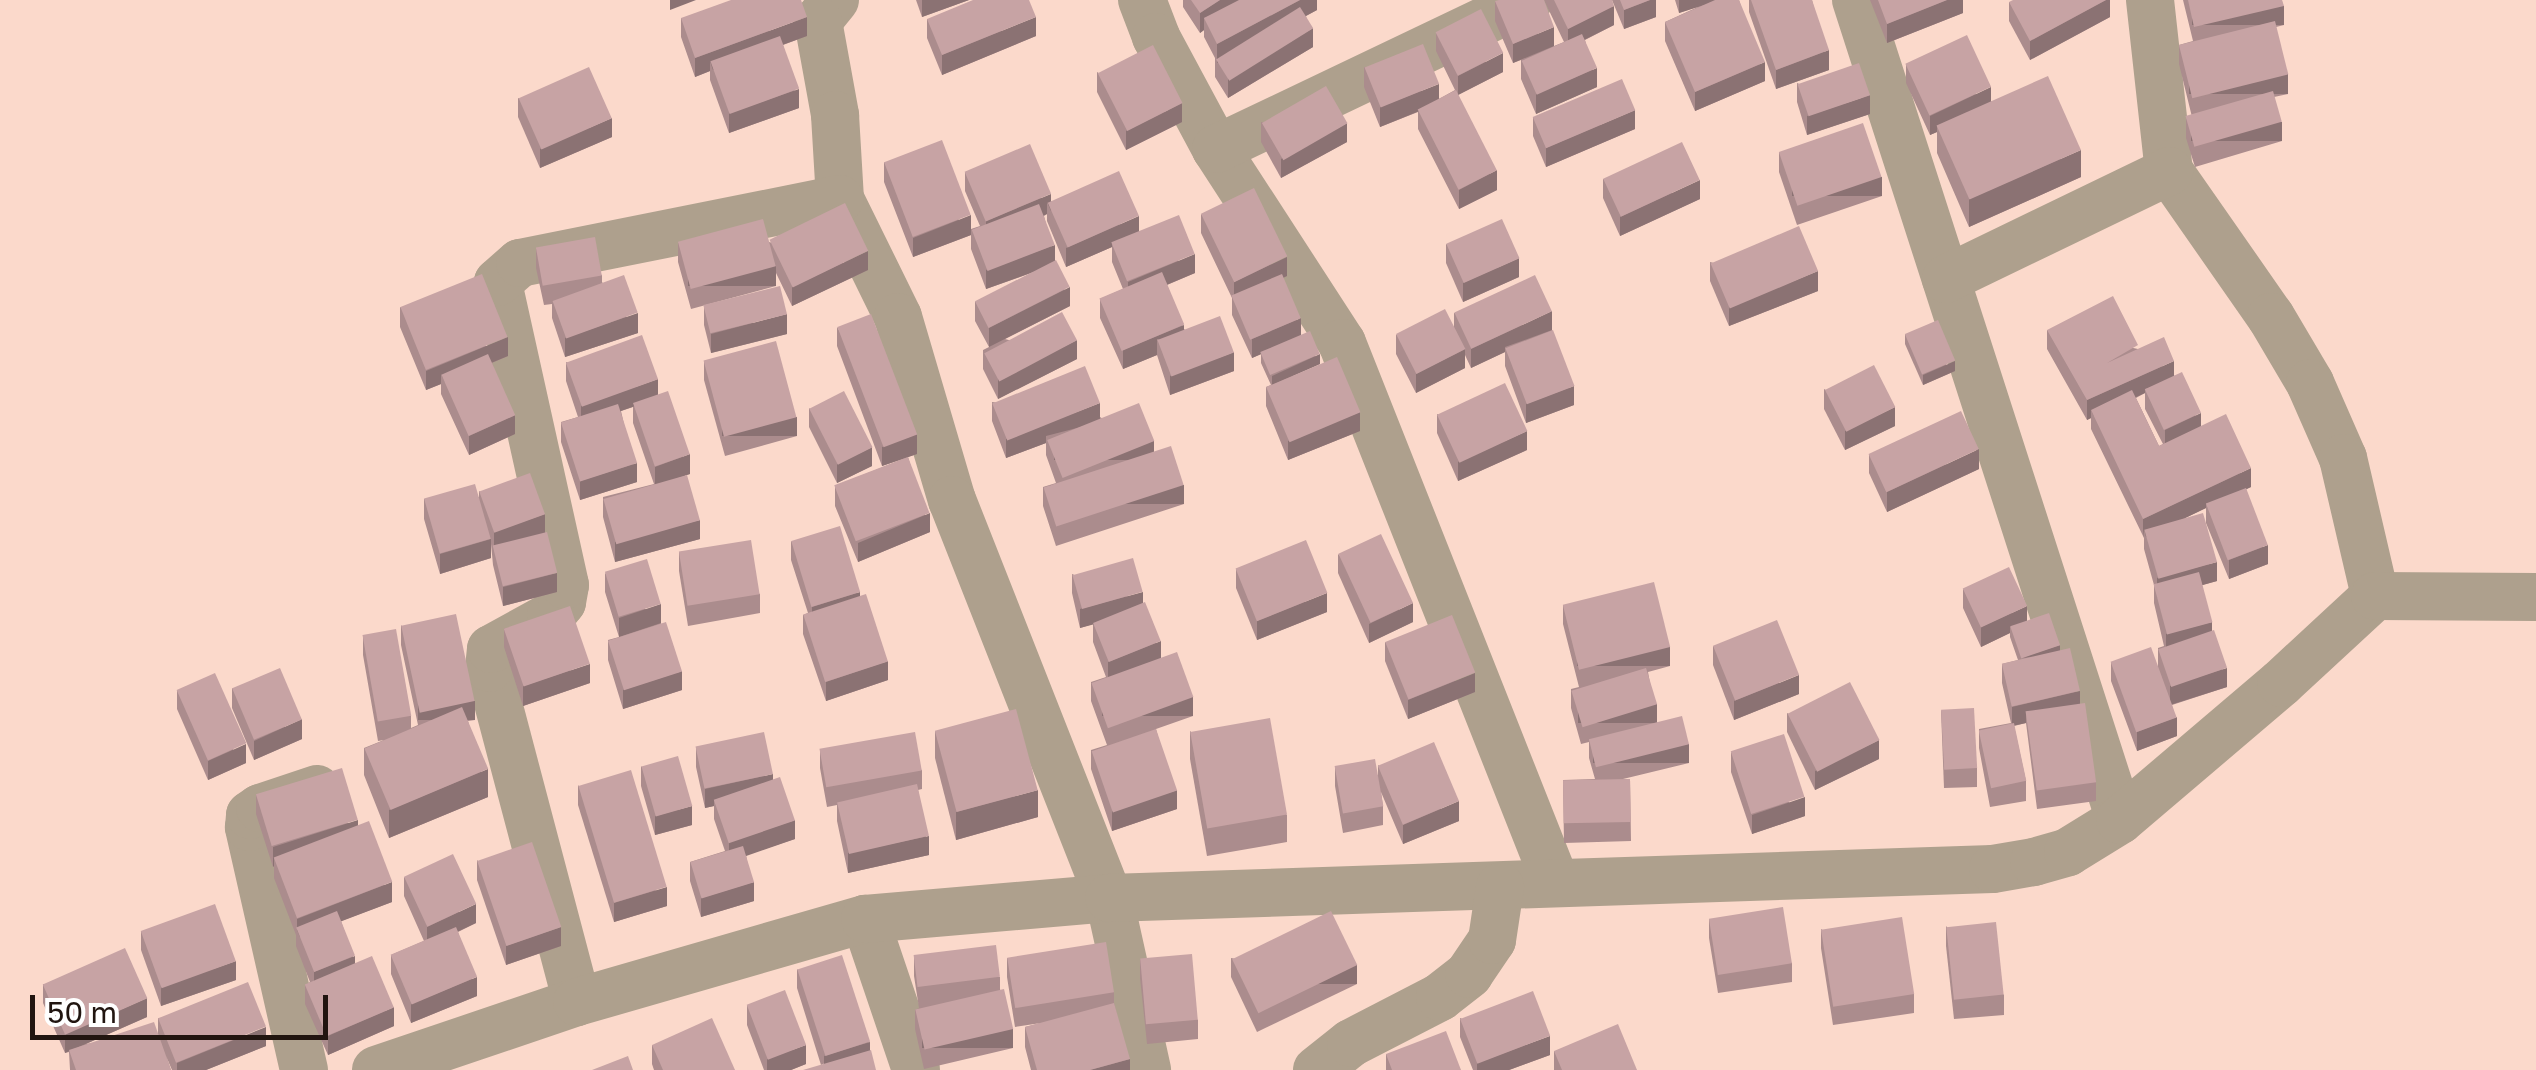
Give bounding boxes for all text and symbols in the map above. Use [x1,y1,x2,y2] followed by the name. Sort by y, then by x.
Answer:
[35,975,332,1037] scale bar
[47,994,117,1030] text: 50 m

